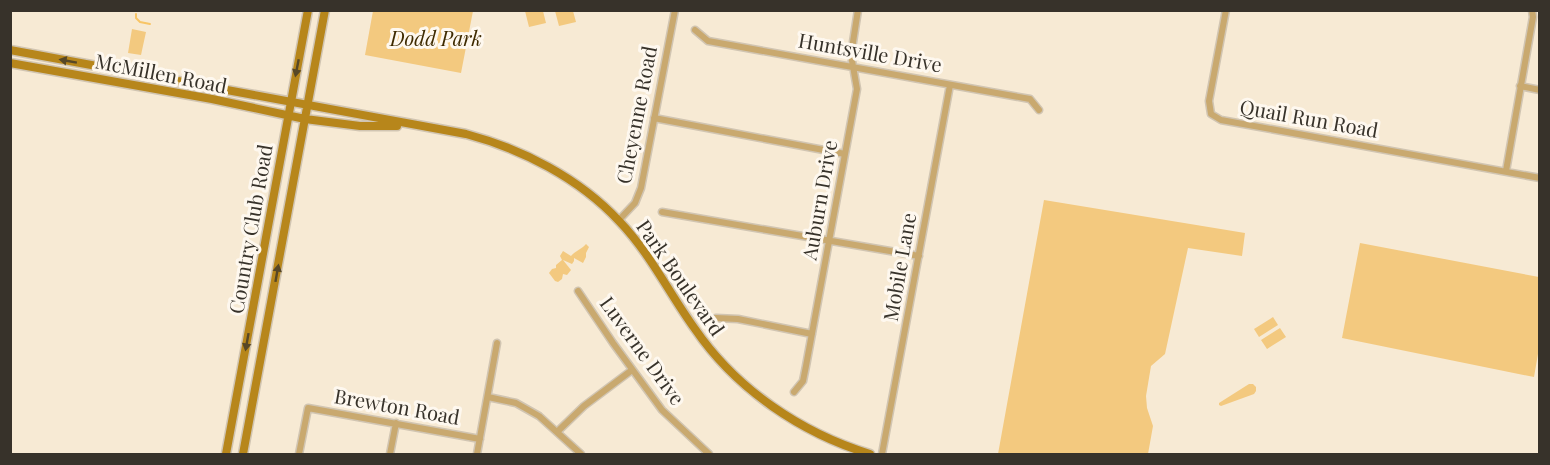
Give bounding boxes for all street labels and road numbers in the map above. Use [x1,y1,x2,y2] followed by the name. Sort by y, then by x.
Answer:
[796,26,944,77] street label: Huntsville Drive
[609,43,662,186] street label: Cheyenne Road
[93,47,230,99] street label: McMillen Road
[1238,92,1381,143] street label: Quail Run Road
[795,138,842,263] street label: Auburn Drive
[221,142,278,316] street label: Country Club Road
[876,210,921,323] street label: Mobile Lane
[631,214,732,341] street label: Park Boulevard
[595,290,692,410] street label: Luverne Drive
[332,381,462,430] street label: Brewton Road

